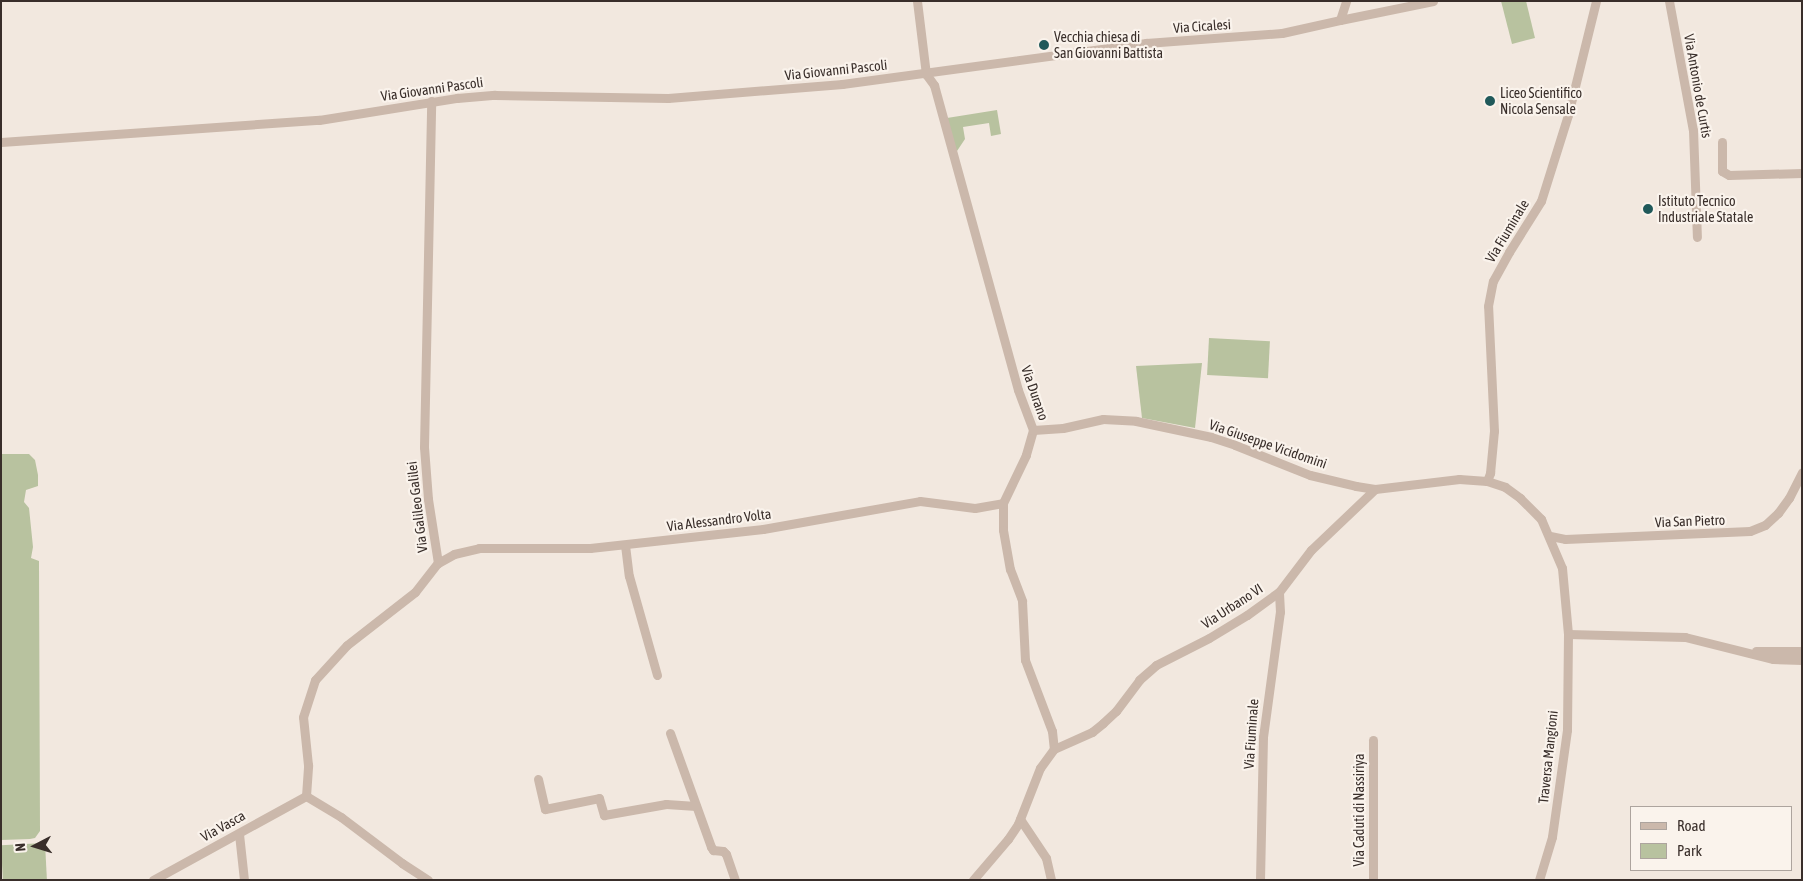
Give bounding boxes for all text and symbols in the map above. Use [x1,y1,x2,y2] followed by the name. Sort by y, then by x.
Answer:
[1173,16,1231,36] street label: Via Cicalesi
[1054,29,1163,62] place label: Vecchia chiesa di San Giovanni Battista
[1681,33,1715,139] street label: Via Antonio de Curtis
[1038,39,1050,51] marker: Vecchia chiesa di San Giovanni Battista
[784,56,888,84] street label: Via Giovanni Pascoli
[380,74,484,104] street label: Via Giovanni Pascoli
[1500,85,1582,118] place label: Liceo Scientifico Nicola Sensale
[1484,95,1496,107] marker: Liceo Scientifico Nicola Sensale
[1658,193,1753,226] place label: Istituto Tecnico Industriale Statale
[1482,196,1532,266] street label: Via Fiuminale
[1642,203,1654,215] marker: Istituto Tecnico Industriale Statale
[1018,363,1052,423] street label: Via Durano
[1207,416,1329,472] street label: Via Giuseppe Vicidomini
[403,460,431,554] street label: Via Galileo Galilei
[666,505,772,535] street label: Via Alessandro Volta
[1654,511,1726,531] street label: Via San Pietro
[1198,580,1266,632] street label: Via Urbano VI
[1240,698,1262,770] street label: Via Fiuminale
[1535,710,1561,804] street label: Traversa Mangioni
[1351,753,1367,867] street label: Via Caduti di Nassiriya
[1630,806,1793,871] legend
[198,807,248,845] street label: Via Vasca
[1677,817,1706,834] text: Road
[10,821,60,871] north arrow
[1677,842,1702,859] text: Park
[12,843,28,852] text: N

